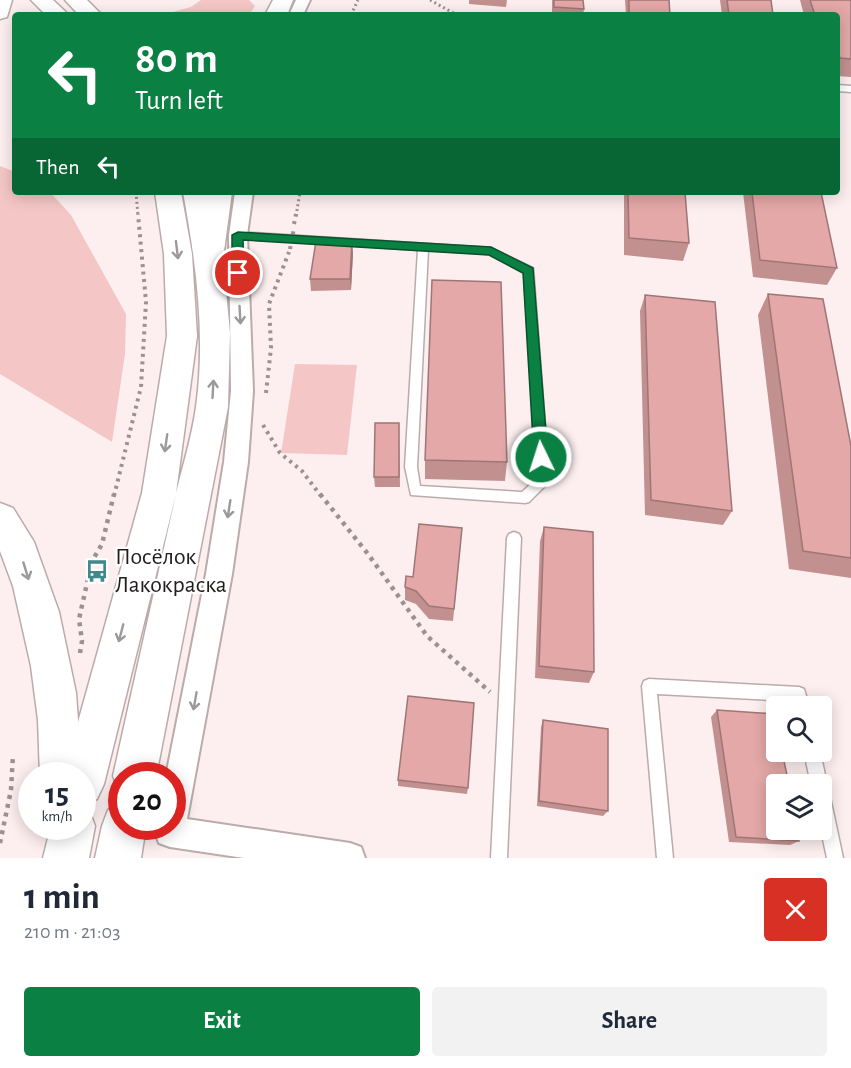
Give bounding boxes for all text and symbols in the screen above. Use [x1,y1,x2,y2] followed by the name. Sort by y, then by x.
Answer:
[36,36,114,114] icon: left
[135,38,218,80] text: 80 m
[135,87,223,114] text: Turn left
[92,150,125,183] icon: left
[36,156,80,178] text: Then
[172,239,183,259] one-way arrow
[212,247,263,298] pin
[221,256,254,289] icon: arrive
[235,304,246,324] one-way arrow
[207,380,218,400] one-way arrow
[509,425,573,489] position arrow
[161,433,172,453] one-way arrow
[223,498,234,518] one-way arrow
[115,545,227,597] place label: Посёлок Лакокраска
[84,558,110,584] bus stop icon: Посёлок Лакокраска
[21,561,32,580] one-way arrow
[115,623,126,642] one-way arrow
[190,691,201,710] one-way arrow
[766,696,832,840] map controls
[766,696,832,762] button: search
[108,762,186,840] speed limit sign: 20
[766,774,832,840] button: layers
[45,779,69,809] text: 15
[42,809,72,824] text: km/h
[764,878,827,941] button: close
[24,879,100,915] text: 1 min
[24,922,120,942] text: 210 m · 21:03
[24,987,420,1056] button: Exit
[432,987,827,1056] button: Share

